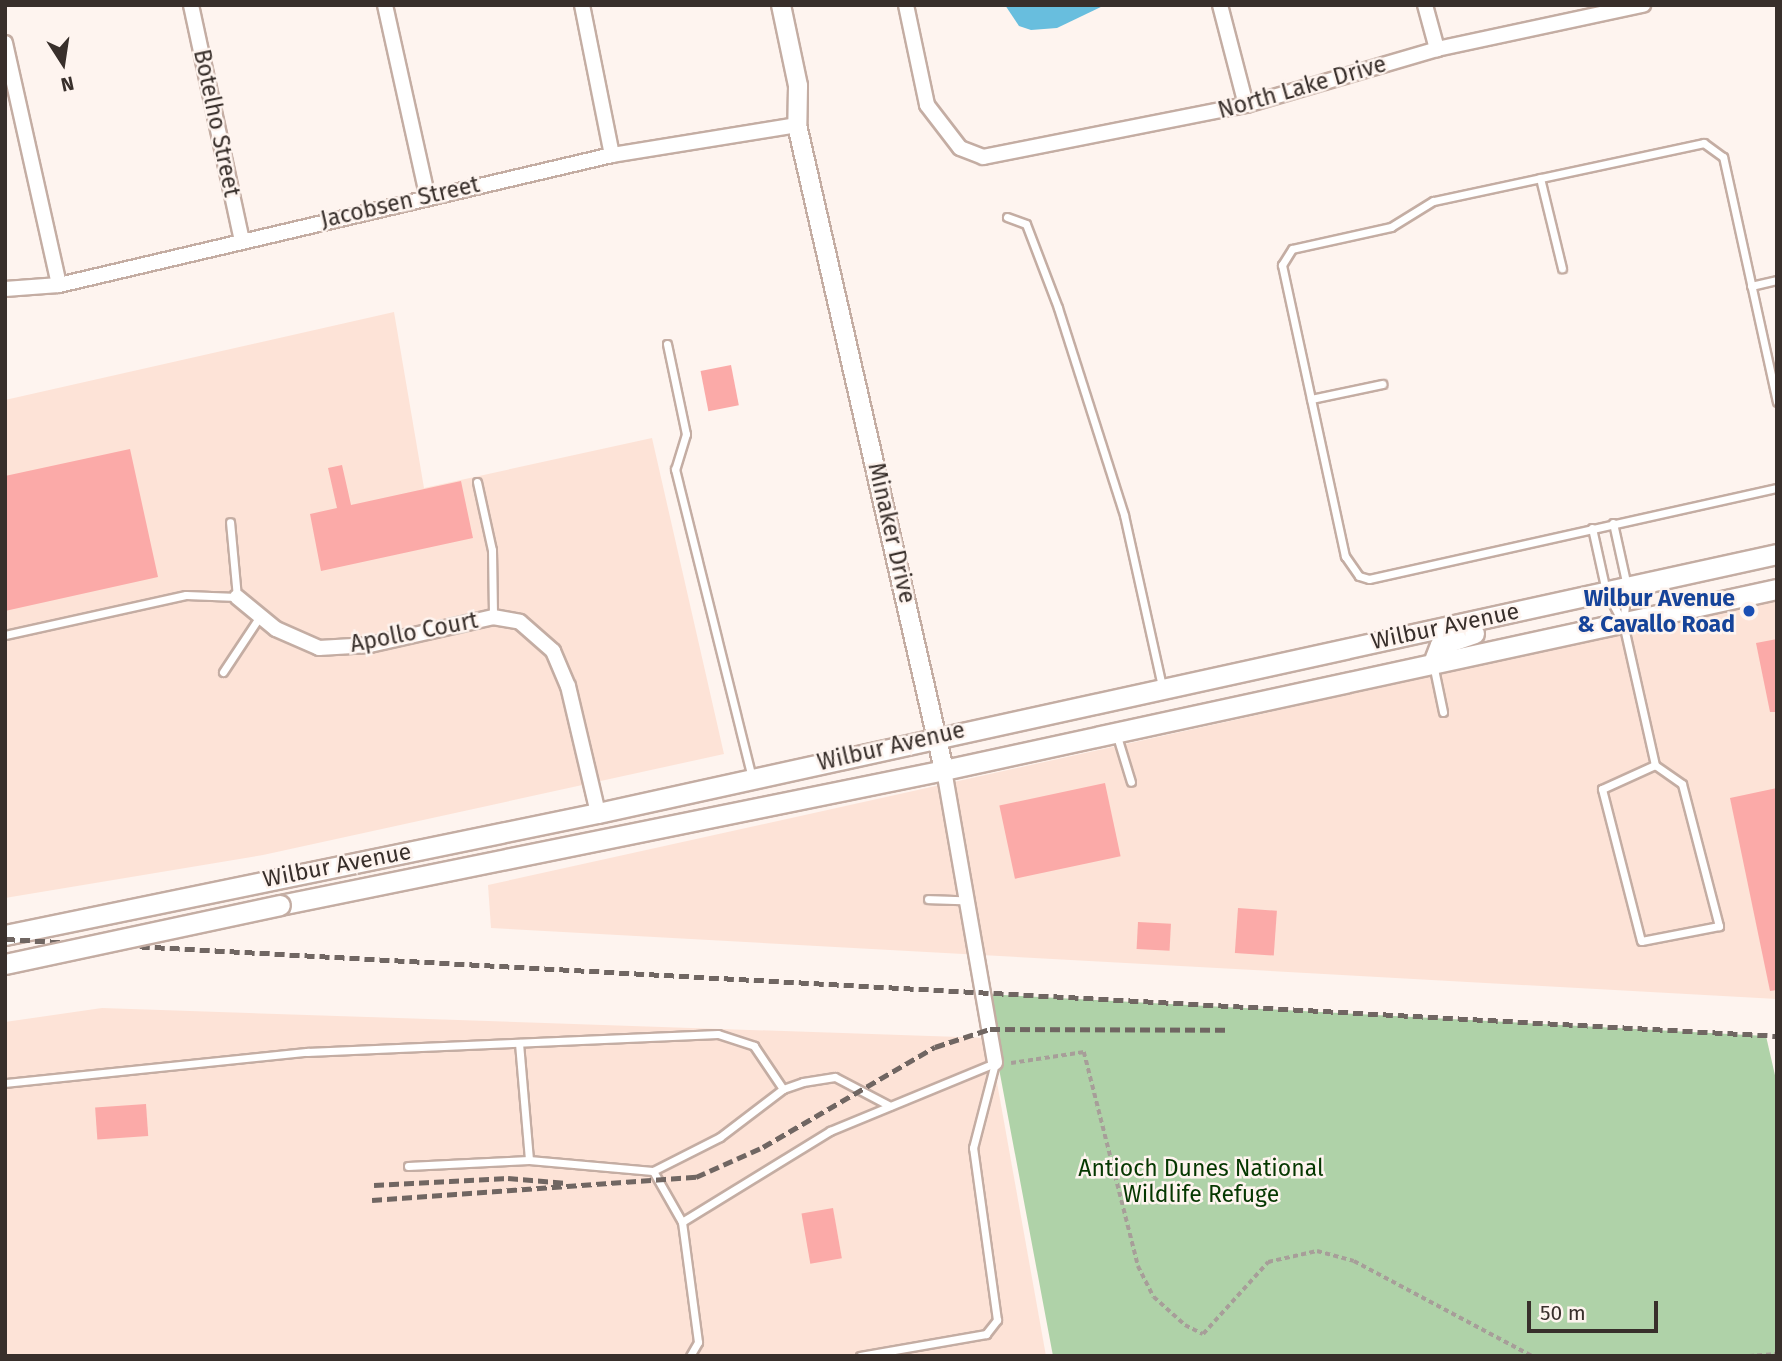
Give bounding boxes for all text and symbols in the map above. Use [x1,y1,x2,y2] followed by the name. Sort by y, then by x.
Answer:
[28,28,98,98] north arrow
[188,47,246,199] street label: Botelho Street
[1215,50,1389,124] street label: North Lake Drive
[59,71,76,97] text: N
[318,170,482,234] street label: Jacobsen Street
[862,460,922,606] street label: Minaker Drive
[1577,584,1735,638] place label: Wilbur Avenue & Cavallo Road
[1368,597,1522,655] street label: Wilbur Avenue
[1741,603,1757,619] marker: Wilbur Avenue & Cavallo Road
[348,606,480,658] street label: Apollo Court
[815,716,967,776] street label: Wilbur Avenue
[260,837,414,893] street label: Wilbur Avenue
[1078,1154,1324,1208] park label: Antioch Dunes National Wildlife Refuge
[1530,1288,1661,1332] scale bar
[1540,1300,1586,1326] text: 50 m

